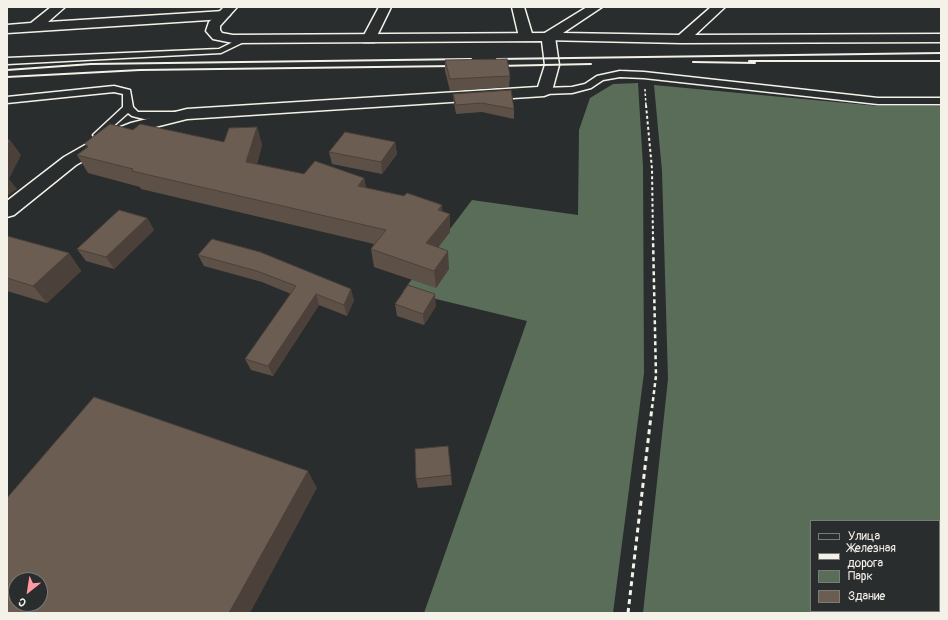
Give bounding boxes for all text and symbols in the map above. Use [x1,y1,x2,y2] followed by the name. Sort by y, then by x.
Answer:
[810,520,940,612] legend
[848,529,880,544] text: Улица
[848,541,896,571] text: Железная дорога
[848,569,873,584] text: Парк
[8,572,48,612] north arrow
[848,589,885,604] text: Здание
[16,595,28,609] text: С

